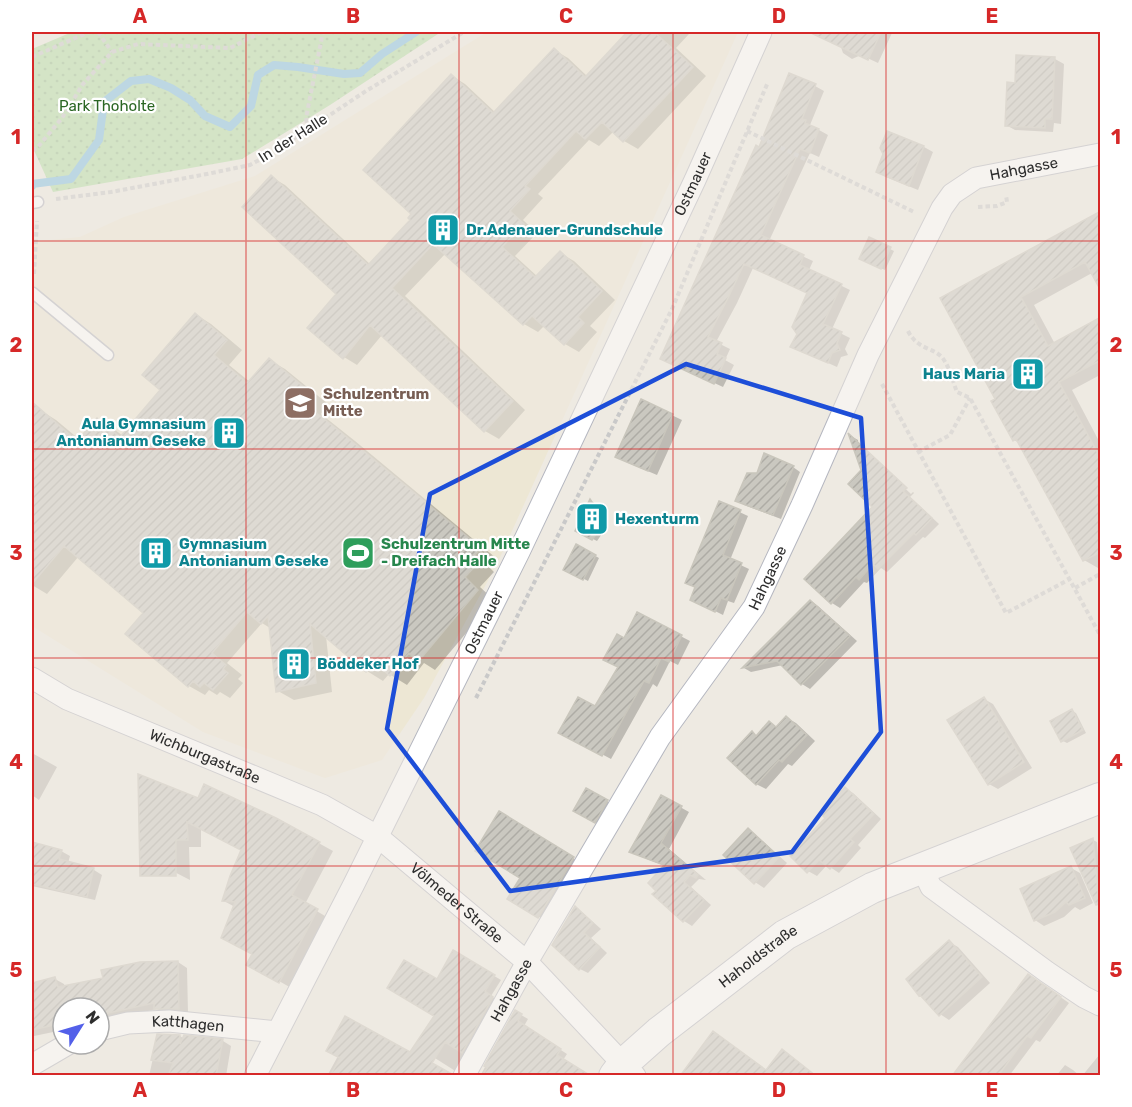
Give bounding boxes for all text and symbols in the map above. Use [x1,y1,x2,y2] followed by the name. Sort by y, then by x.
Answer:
[133,4,148,28] text: A
[346,4,360,28] text: B
[559,4,573,28] text: C
[772,4,786,28] text: D
[986,4,998,28] text: E
[59,97,155,115] park label: Park Thoholte
[255,110,331,166] street label: In der Halle
[11,125,21,149] text: 1
[1111,125,1121,149] text: 1
[670,149,716,219] street label: Ostmauer
[988,153,1059,184] street label: Hahgasse
[425,212,461,248] building icon: Dr.Adenauer-Grundschule
[466,221,663,239] place label: Dr.Adenauer-Grundschule
[10,333,23,357] text: 2
[1110,333,1123,357] text: 2
[1010,356,1046,392] building icon: Haus Maria
[923,365,1005,383] place label: Haus Maria
[282,385,318,421] school or university icon: Schulzentrum Mitte
[323,385,429,420] place label: Schulzentrum Mitte
[56,415,206,450] place label: Aula Gymnasium Antonianum Geseke
[211,415,247,451] building icon: Aula Gymnasium Antonianum Geseke
[574,501,610,537] building icon: Hexenturm
[615,510,699,528] place label: Hexenturm
[138,535,174,571] building icon: Gymnasium Antonianum Geseke
[179,535,329,570] place label: Gymnasium Antonianum Geseke
[340,535,376,571] sports icon: Schulzentrum Mitte - Dreifach Halle
[381,535,530,570] place label: Schulzentrum Mitte - Dreifach Halle
[9,541,23,565] text: 3
[1109,541,1123,565] text: 3
[745,543,790,613] street label: Hahgasse
[461,588,507,657] street label: Ostmauer
[276,646,312,682] building icon: Böddeker Hof
[317,655,419,673] place label: Böddeker Hof
[147,725,263,787] street label: Wichburgastraße
[9,750,23,774] text: 4
[1109,750,1123,774] text: 4
[406,859,507,947] street label: Völmeder Straße
[715,921,801,992] street label: Haholdstraße
[487,956,536,1025] street label: Hahgasse
[10,958,23,982] text: 5
[1110,958,1123,982] text: 5
[51,996,111,1056] north arrow
[82,1007,104,1028] text: N
[151,1012,225,1036] street label: Katthagen
[133,1078,148,1102] text: A
[346,1078,360,1102] text: B
[559,1078,573,1102] text: C
[772,1078,786,1102] text: D
[986,1078,998,1102] text: E

